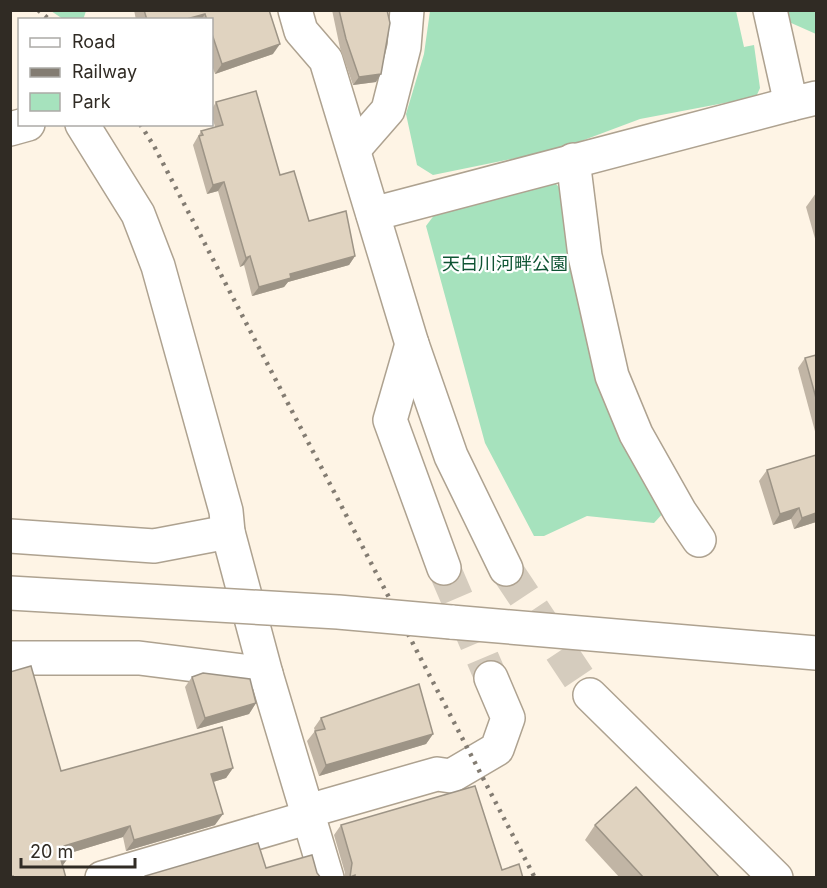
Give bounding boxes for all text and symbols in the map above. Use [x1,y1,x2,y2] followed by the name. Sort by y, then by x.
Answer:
[18,18,213,126] legend
[72,31,115,52] text: Road
[72,61,137,82] text: Railway
[72,91,111,112] text: Park
[442,253,568,274] park label: 天白川河畔公園
[21,831,135,869] scale bar
[30,841,73,862] text: 20 m

